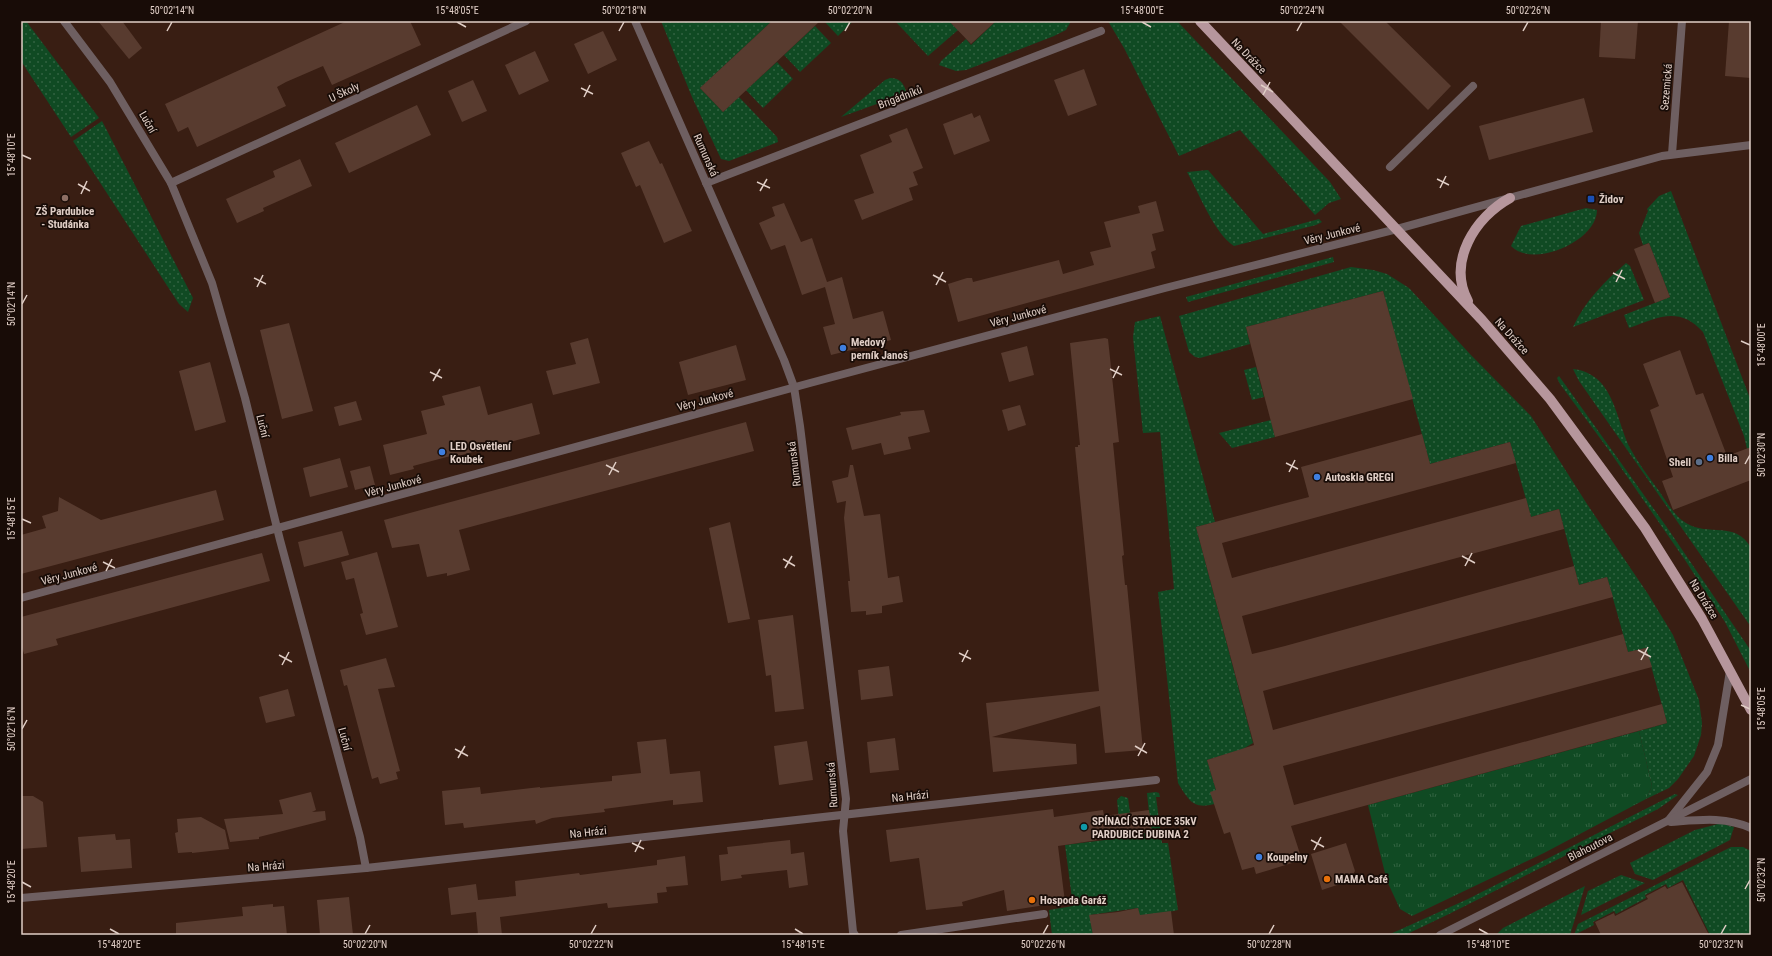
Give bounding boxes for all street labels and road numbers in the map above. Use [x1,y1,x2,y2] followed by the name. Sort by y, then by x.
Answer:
[1229,36,1269,77] street label: Na Drážce
[1658,63,1675,111] street label: Sezemická
[327,80,362,105] street label: U Školy
[876,83,924,112] street label: Brigádníků
[136,109,159,136] street label: Luční
[690,132,721,179] street label: Rumunská
[1303,221,1362,248] street label: Věry Junkové
[989,303,1048,330] street label: Věry Junkové
[1492,316,1531,357] street label: Na Drážce
[676,387,735,414] street label: Věry Junkové
[253,413,272,439] street label: Luční
[785,441,804,487] street label: Rumunská
[364,473,423,500] street label: Věry Junkové
[40,561,99,588] street label: Věry Junkové
[1686,577,1721,621] street label: Na Drážce
[335,726,354,752] street label: Luční
[824,762,841,808] street label: Rumunská
[891,788,929,805] street label: Na Hrázi
[569,824,607,841] street label: Na Hrázi
[1566,831,1615,864] street label: Blahoutova
[247,858,285,875] street label: Na Hrázi

